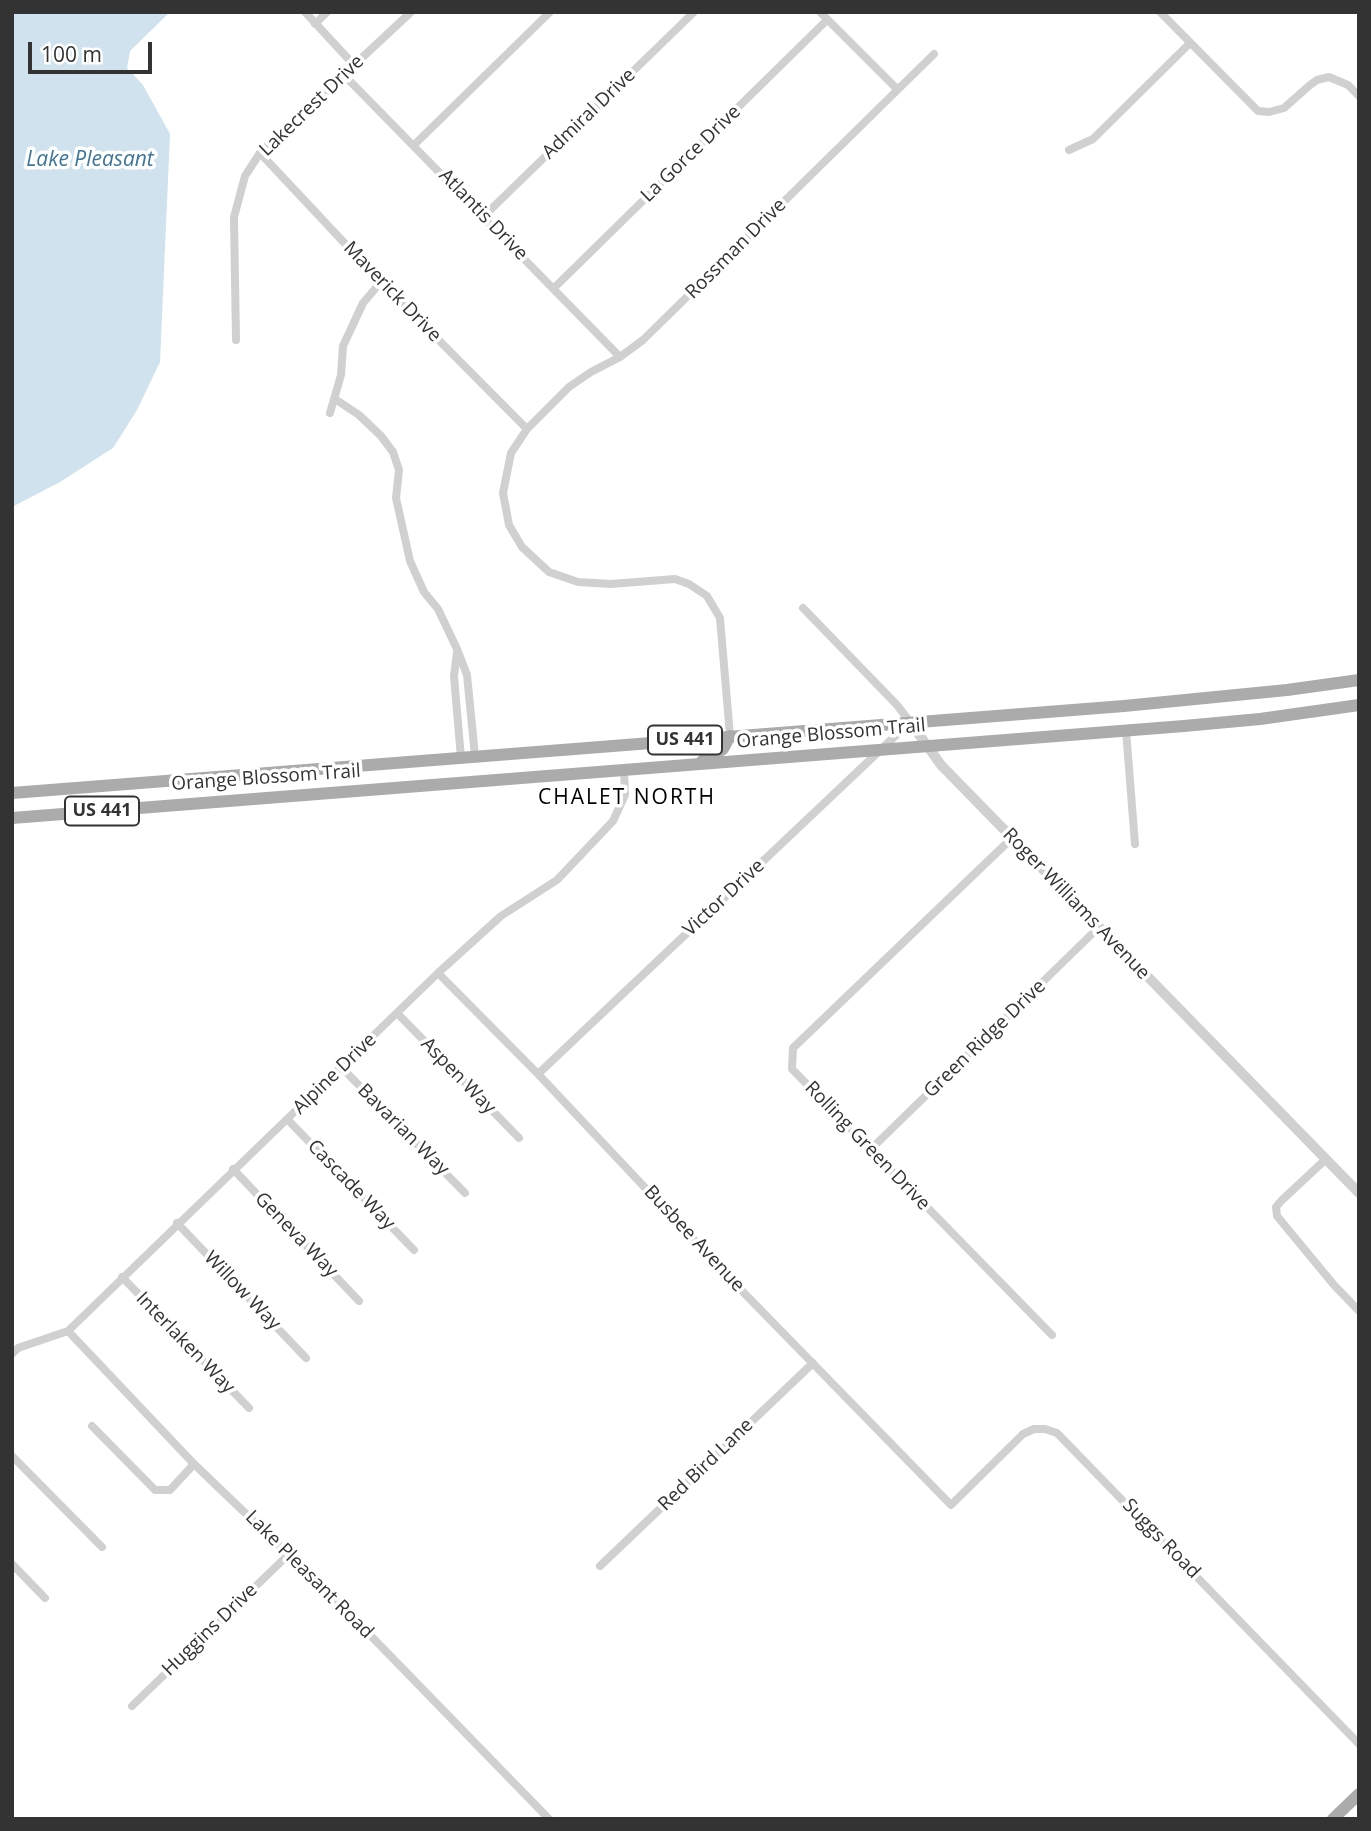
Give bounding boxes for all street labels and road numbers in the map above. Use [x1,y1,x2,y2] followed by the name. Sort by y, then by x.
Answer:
[255,51,369,161] street label: Lakecrest Drive
[538,64,640,164] street label: Admiral Drive
[636,101,746,207] street label: La Gorce Drive
[434,165,532,265] street label: Atlantis Drive
[681,194,791,304] street label: Rossman Drive
[338,237,446,347] street label: Maverick Drive
[736,714,926,754] street label: Orange Blossom Trail
[648,726,722,754] road number: US 441
[171,760,361,796] street label: Orange Blossom Trail
[65,796,139,826] road number: US 441
[998,823,1154,985] street label: Roger Williams Avenue
[679,855,769,941] street label: Victor Drive
[920,975,1050,1103] street label: Green Ridge Drive
[289,1029,381,1119] street label: Alpine Drive
[416,1033,500,1119] street label: Aspen Way
[800,1077,934,1215] street label: Rolling Green Drive
[352,1079,454,1181] street label: Bavarian Way
[302,1135,400,1235] street label: Cascade Way
[639,1181,749,1297] street label: Busbee Avenue
[250,1188,342,1282] street label: Geneva Way
[199,1247,285,1335] street label: Willow Way
[131,1287,239,1399] street label: Interlaken Way
[654,1414,758,1516] street label: Red Bird Lane
[1117,1494,1205,1584] street label: Suggs Road
[240,1506,378,1644] street label: Lake Pleasant Road
[158,1579,262,1681] street label: Huggins Drive

